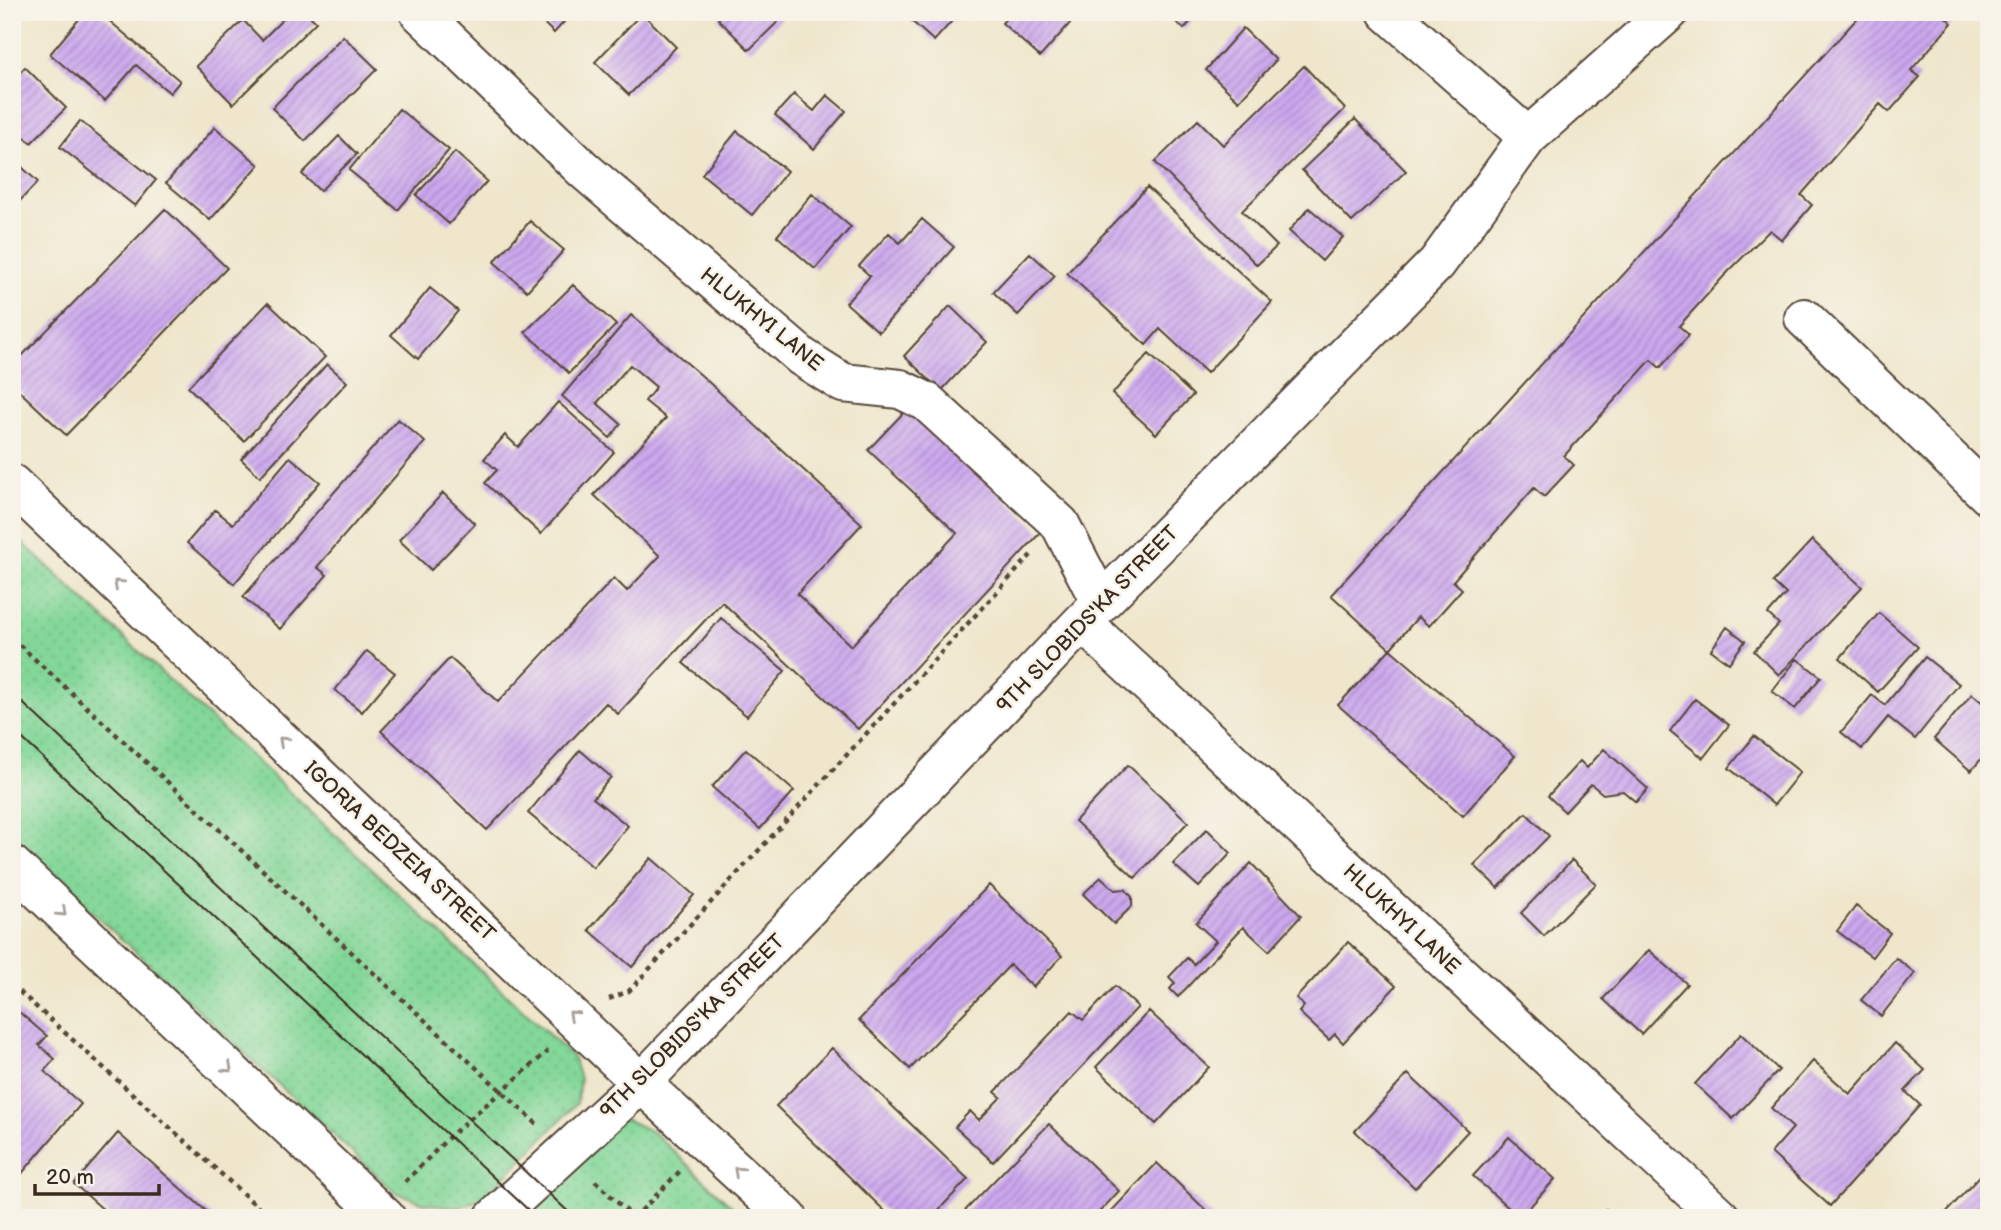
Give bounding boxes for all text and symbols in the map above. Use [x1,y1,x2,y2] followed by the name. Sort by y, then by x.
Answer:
[695,262,828,377] street label: HLUKHYI LANE
[991,520,1184,718] street label: 9TH SLOBIDS'KA STREET
[113,580,126,593] one-way arrow
[278,736,291,749] one-way arrow
[299,756,501,947] street label: IGORIA BEDZEIA STREET
[1338,859,1465,980] street label: HLUKHYI LANE
[54,904,67,917] one-way arrow
[595,929,790,1124] street label: 9TH SLOBIDS'KA STREET
[568,1011,581,1024] one-way arrow
[220,1060,233,1072] one-way arrow
[35,1153,159,1197] scale bar
[46,1165,94,1190] text: 20 m
[734,1167,747,1179] one-way arrow

